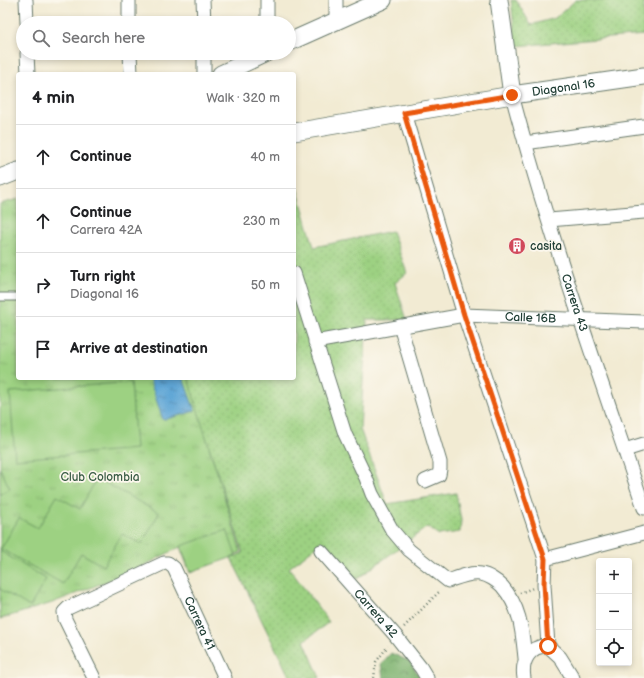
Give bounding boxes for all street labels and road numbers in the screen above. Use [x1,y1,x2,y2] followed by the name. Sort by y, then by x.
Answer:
[531,76,596,100] street label: Diagonal 16
[558,272,591,334] street label: Carrera 43
[505,310,556,327] street label: Calle 16B
[350,586,401,641] street label: Carrera 42
[180,594,218,652] street label: Carrera 41

